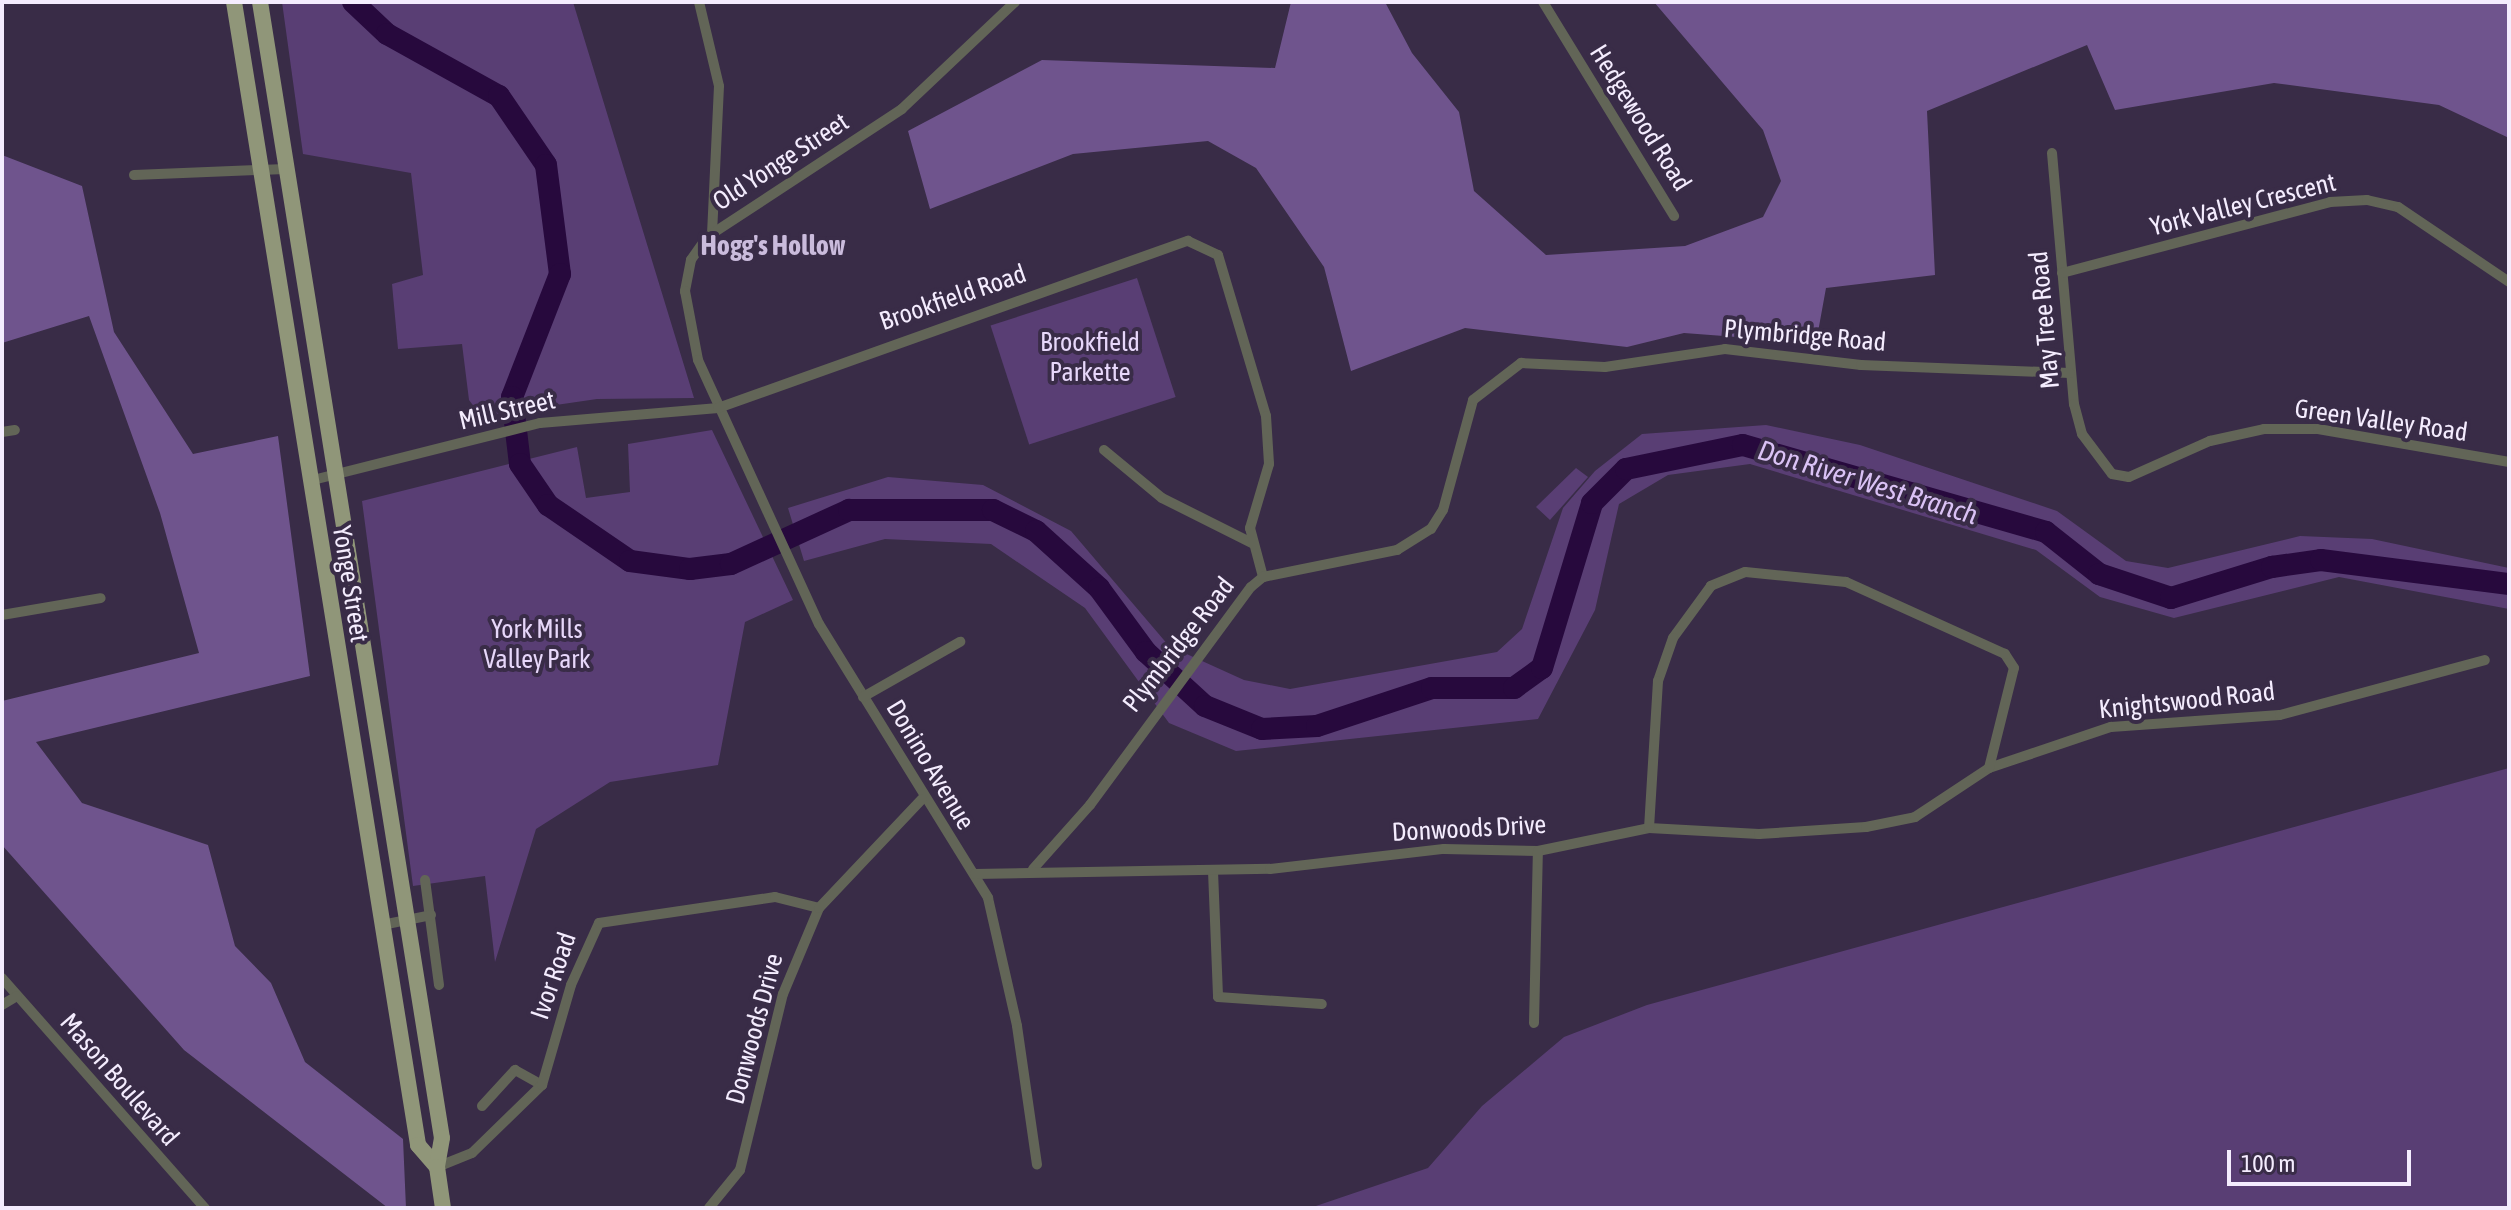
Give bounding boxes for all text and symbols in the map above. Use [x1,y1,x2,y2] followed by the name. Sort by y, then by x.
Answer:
[1583,39,1697,197] street label: Hedgewood Road
[707,107,855,217] street label: Old Yonge Street
[2147,167,2339,243] street label: York Valley Crescent
[701,228,845,262] district label: Hogg's Hollow
[2023,250,2067,390] street label: May Tree Road
[876,258,1030,338] street label: Brookfield Road
[1723,313,1887,359] street label: Plymbridge Road
[1040,327,1140,388] park label: Brookfield Parkette
[456,385,558,437] street label: Mill Street
[2293,393,2469,449] street label: Green Valley Road
[1754,433,1982,531] water label: Don River West Branch
[325,523,375,645] street label: Yonge Street
[1117,571,1241,719] street label: Plymbridge Road
[484,614,590,676] park label: York Mills Valley Park
[2097,676,2277,726] street label: Knightswood Road
[879,695,981,835] street label: Donino Avenue
[1391,809,1547,849] street label: Donwoods Drive
[525,928,583,1024] street label: Ivor Road
[720,950,790,1108] street label: Donwoods Drive
[53,1008,185,1152] street label: Mason Boulevard
[2231,1134,2415,1184] scale bar
[2241,1150,2295,1177] text: 100 m

